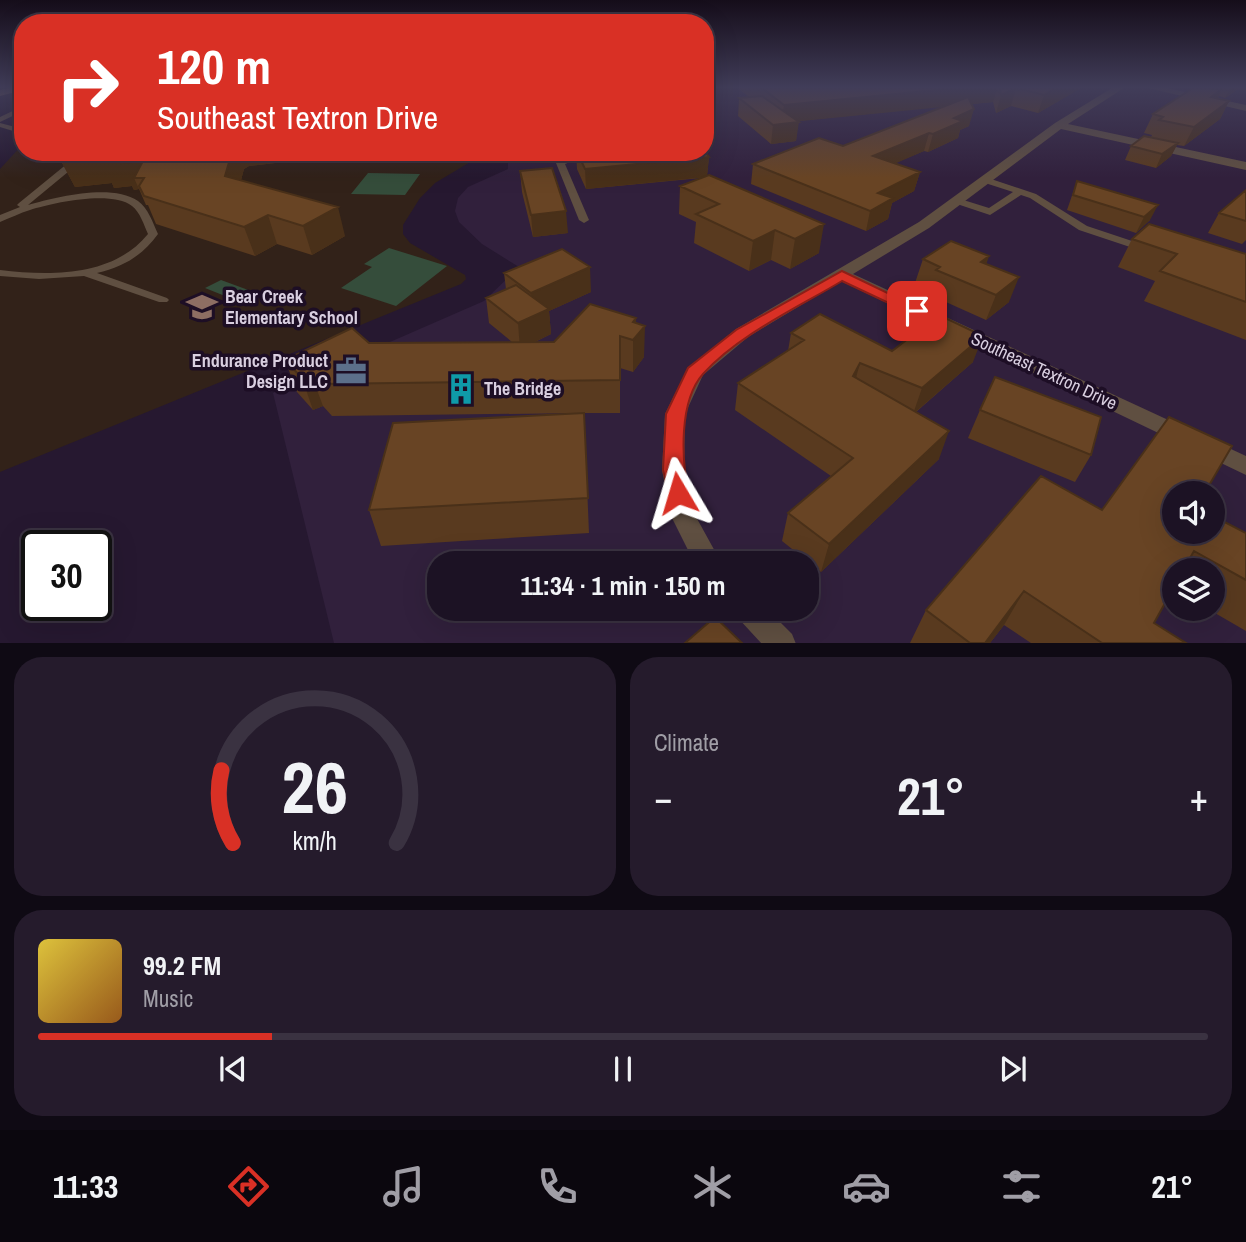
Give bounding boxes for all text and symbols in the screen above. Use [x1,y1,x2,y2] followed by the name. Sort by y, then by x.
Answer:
[157,33,271,99] text: 120 m
[42,42,133,133] icon: right
[157,96,438,139] text: Southeast Textron Drive
[887,281,947,341] pin
[225,284,358,330] place label: Bear Creek Elementary School
[185,290,219,324] school or university icon: Bear Creek Elementary School
[898,292,936,330] icon: arrive
[967,326,1121,415] street label: Southeast Textron Drive
[192,348,328,394] place label: Endurance Product Design LLC
[334,354,368,388] office icon: Endurance Product Design LLC
[444,372,478,406] building icon: The Bridge
[484,376,561,401] place label: The Bridge
[641,456,715,530] position arrow
[1162,481,1225,621] map controls
[1162,481,1225,544] button: sound
[21,530,112,621] speed limit sign: 30
[1162,558,1225,621] button: layers
[520,568,726,603] text: 11:34 · 1 min · 150 m
[654,727,719,758] text: Climate
[282,738,348,836] text: 26
[897,761,965,831] text: 21°
[654,772,672,823] text: −
[1190,772,1208,823] text: +
[293,823,337,857] text: km/h
[143,948,221,983] text: 99.2 FM
[143,983,193,1014] text: Music
[214,1050,252,1088] icon: previous
[604,1050,642,1088] icon: pause
[994,1050,1032,1088] icon: next
[224,1162,273,1211] icon: directions
[379,1162,428,1211] icon: music
[533,1162,582,1211] icon: phone
[688,1162,737,1211] icon: climate
[842,1162,891,1211] icon: car
[997,1162,1046,1211] icon: filters
[53,1165,118,1208] text: 11:33
[1151,1165,1193,1208] text: 21°

